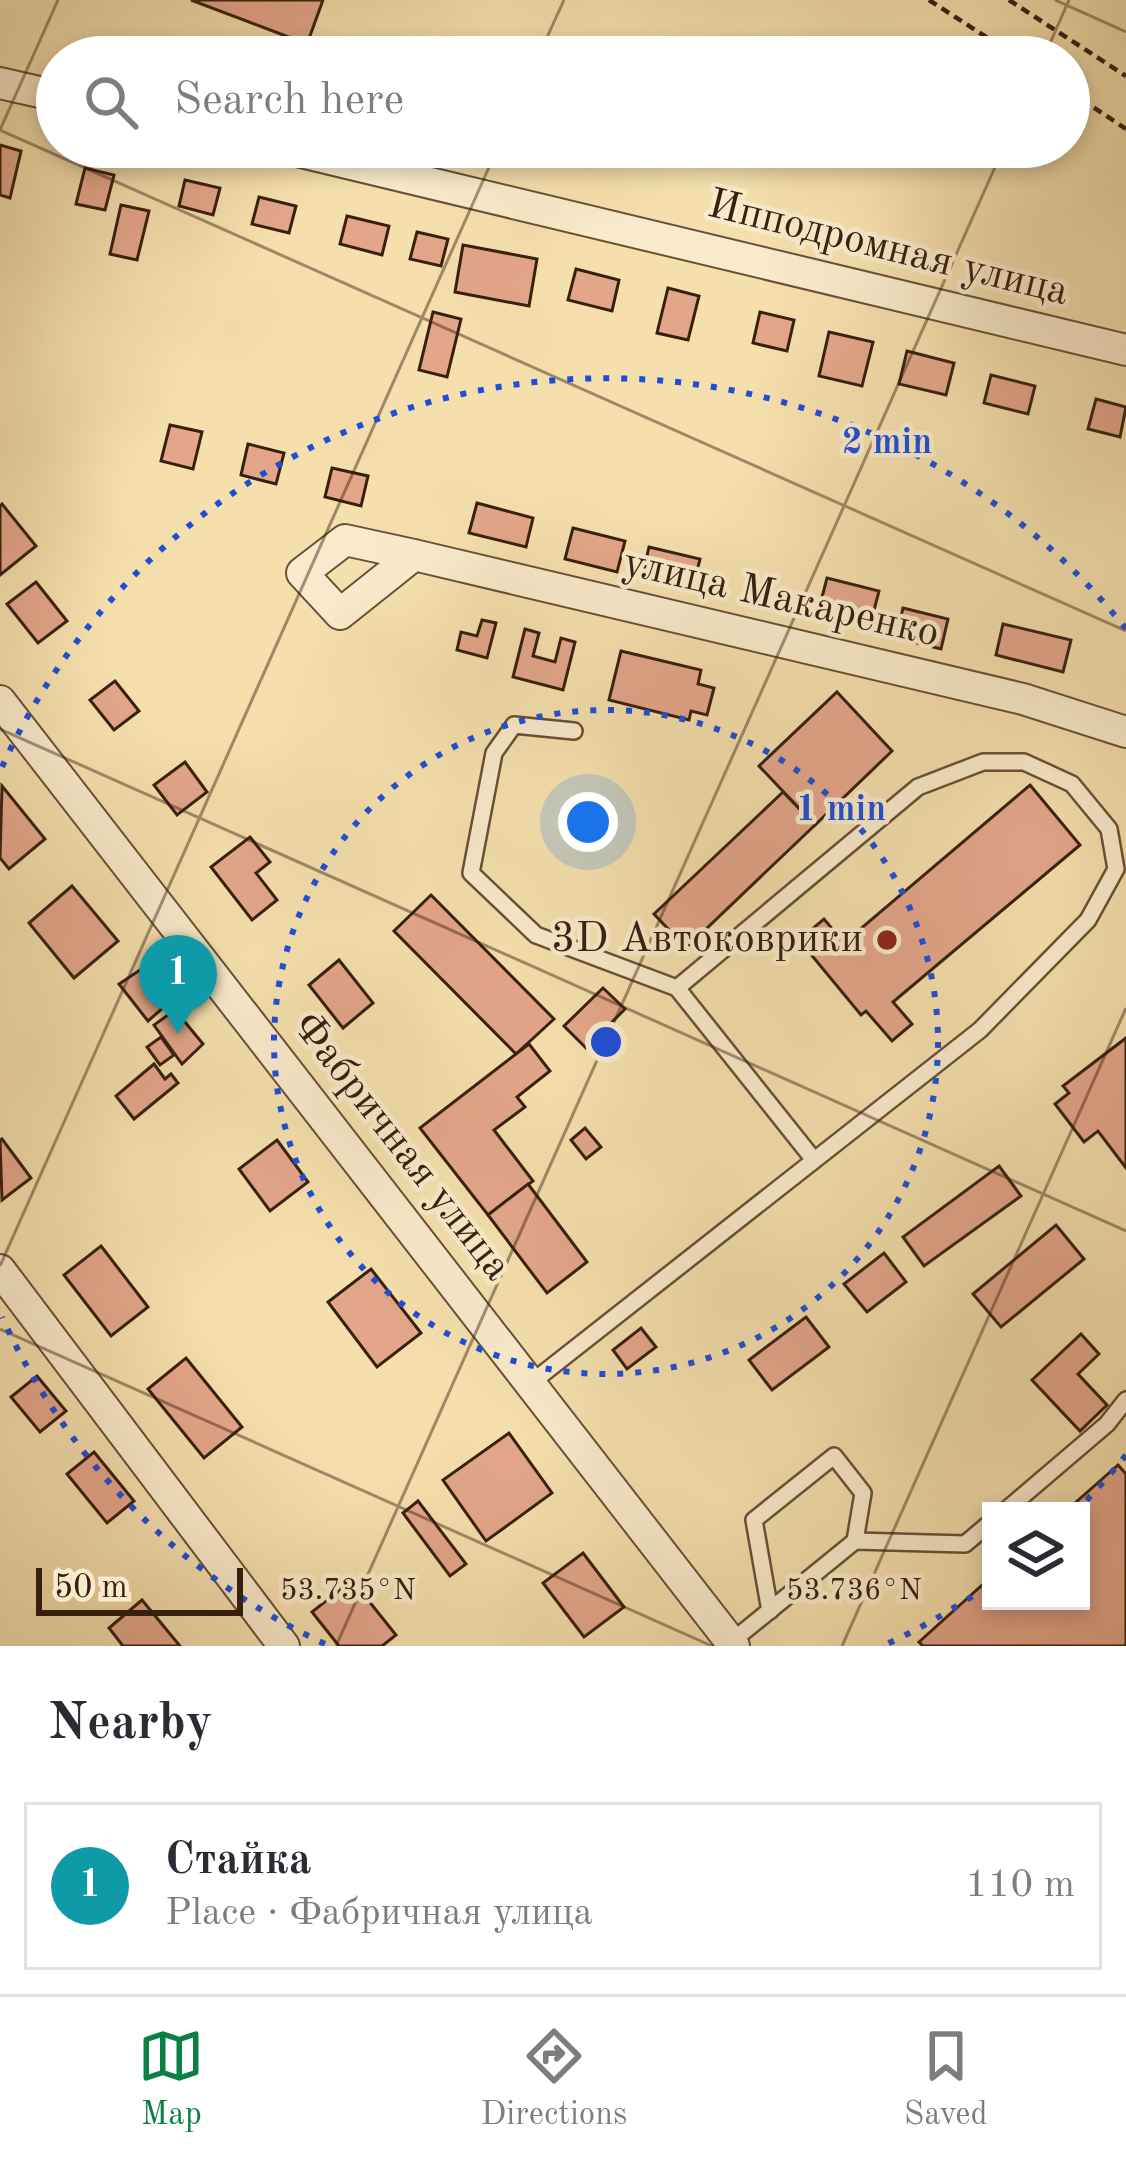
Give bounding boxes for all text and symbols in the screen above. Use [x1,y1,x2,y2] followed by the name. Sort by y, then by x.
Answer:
[36,36,1090,168] search box
[78,69,144,135] icon: search
[174,79,404,124] text: Search here
[703,184,1073,314] street label: Ипподромная улица
[842,426,932,462] text: 2 min
[619,542,943,656] street label: улица Макаренко
[558,792,618,852] your location
[796,793,886,829] text: 1 min
[551,919,863,961] place label: 3D Автоковрики
[874,927,900,953] marker: 3D Автоковрики
[139,935,217,1034] pin: 1
[284,1005,518,1289] street label: Фабричная улица
[585,1021,627,1063] centre of rings
[982,1502,1090,1610] map controls
[982,1502,1090,1610] button: layers
[36,1562,243,1615] scale bar
[54,1572,128,1605] text: 50 m
[280,1576,416,1606] text: 53.735°N
[786,1576,922,1606] text: 53.736°N
[48,1699,213,1750] text: Nearby
[165,1839,312,1884] text: Стайка
[79,1866,101,1905] text: 1
[965,1866,1075,1905] text: 110 m
[165,1894,593,1933] text: Place · Фабричная улица
[138,2023,204,2136] tab: Map
[481,2023,627,2136] tab: Directions
[904,2023,988,2136] tab: Saved

